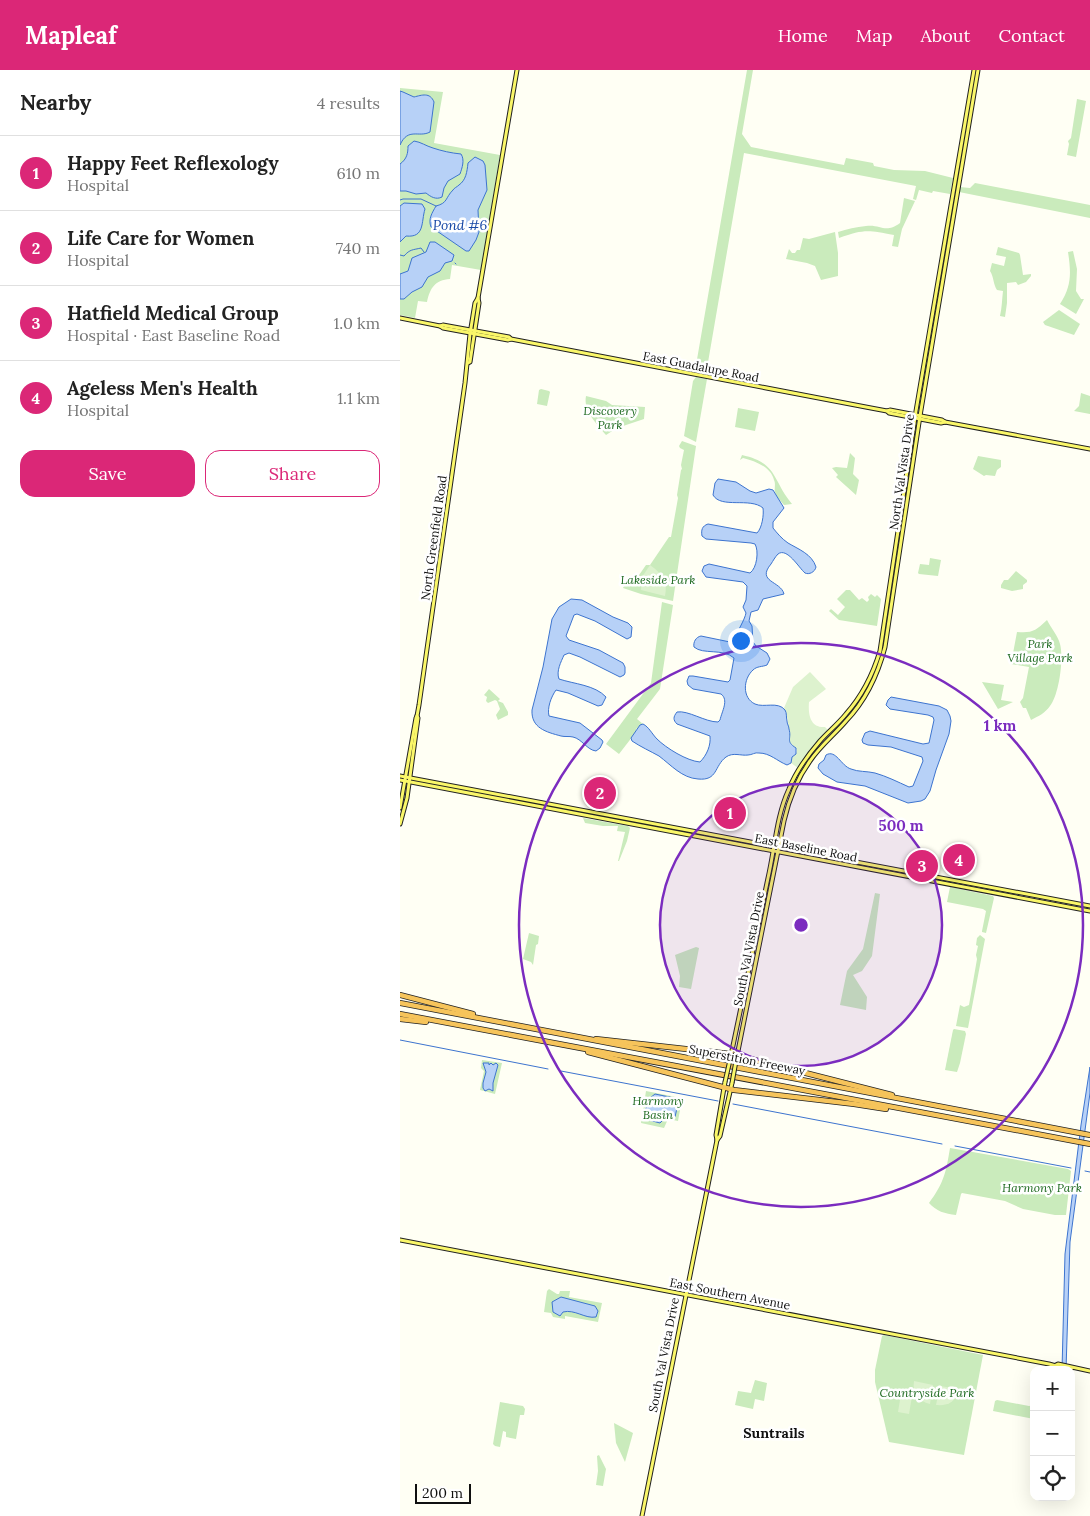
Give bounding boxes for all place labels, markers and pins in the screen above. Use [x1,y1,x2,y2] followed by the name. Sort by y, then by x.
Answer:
[584,774,616,812] pin: 2
[714,794,746,832] pin: 1
[943,841,975,879] pin: 4
[906,847,938,885] pin: 3
[792,916,810,934] centre of rings

